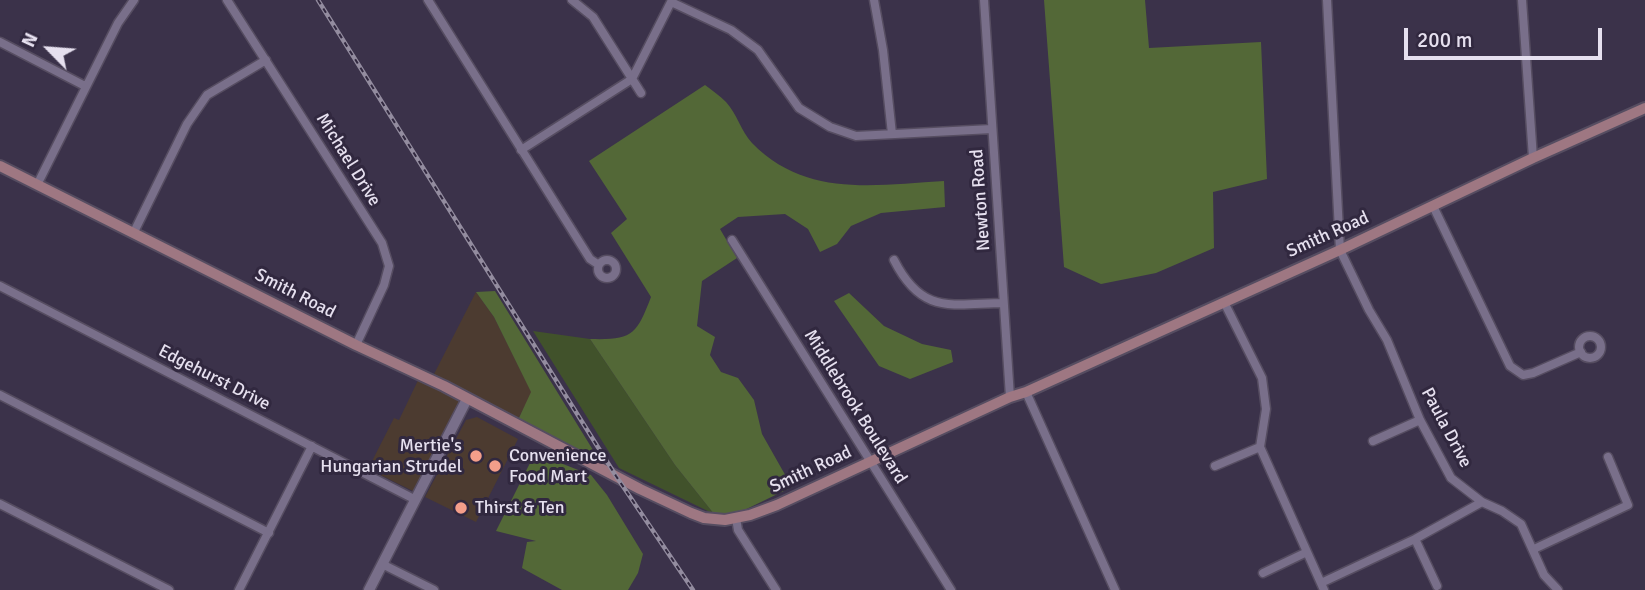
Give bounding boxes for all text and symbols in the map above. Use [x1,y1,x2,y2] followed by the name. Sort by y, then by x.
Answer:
[14,14,84,84] north arrow
[1407,14,1605,58] scale bar
[1417,27,1472,53] text: 200 m
[16,29,44,51] text: N
[311,110,385,210] street label: Michael Drive
[967,148,995,252] street label: Newton Road
[1284,207,1372,263] street label: Smith Road
[251,264,339,324] street label: Smith Road
[799,326,911,488] street label: Middlebrook Boulevard
[154,341,274,415] street label: Edgehurst Drive
[1416,384,1476,472] street label: Paula Drive
[320,435,462,478] place label: Mertie's Hungarian Strudel
[767,442,855,498] street label: Smith Road
[509,445,607,488] place label: Convenience Food Mart
[468,448,484,464] marker: Mertie's Hungarian Strudel
[487,458,503,474] marker: Convenience Food Mart
[475,497,565,519] place label: Thirst & Ten
[453,500,469,516] marker: Thirst & Ten

